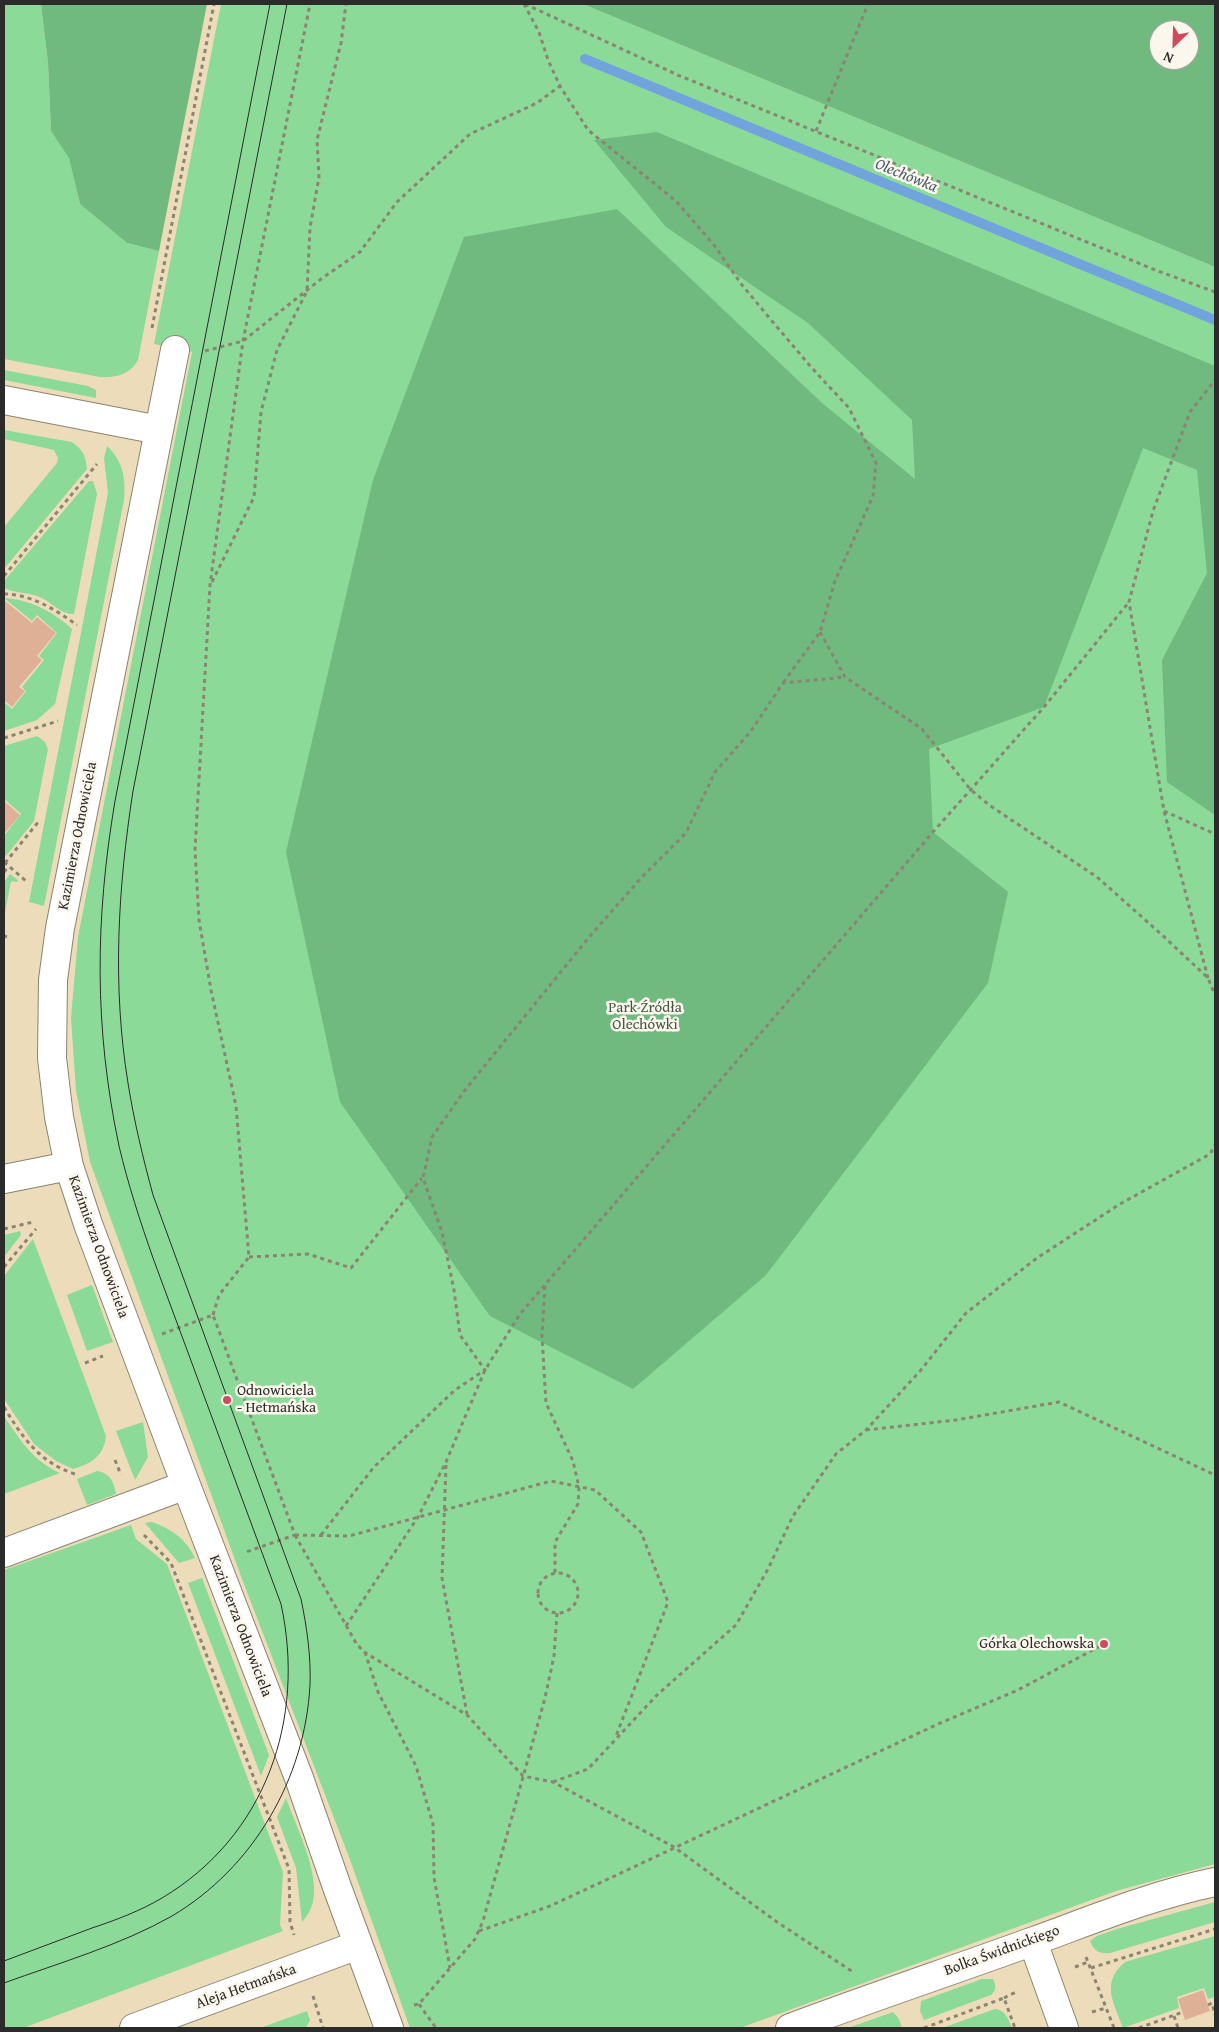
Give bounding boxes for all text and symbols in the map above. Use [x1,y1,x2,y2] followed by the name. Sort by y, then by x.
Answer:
[1149,20,1199,70] north arrow
[1160,47,1177,69] text: N
[872,155,940,197] water label: Olechówka
[55,760,101,912] street label: Kazimierza Odnowiciela
[608,999,682,1034] park label: Park Źródła Olechówki
[64,1173,132,1321] street label: Kazimierza Odnowiciela
[237,1382,316,1417] place label: Odnowiciela - Hetmańska
[221,1394,233,1406] marker: Odnowiciela - Hetmańska
[205,1553,275,1699] street label: Kazimierza Odnowiciela
[979,1635,1094,1653] place label: Górka Olechowska
[1098,1638,1110,1650] marker: Górka Olechowska
[942,1922,1062,1980] street label: Bolka Świdnickiego
[193,1961,299,2013] street label: Aleja Hetmańska

